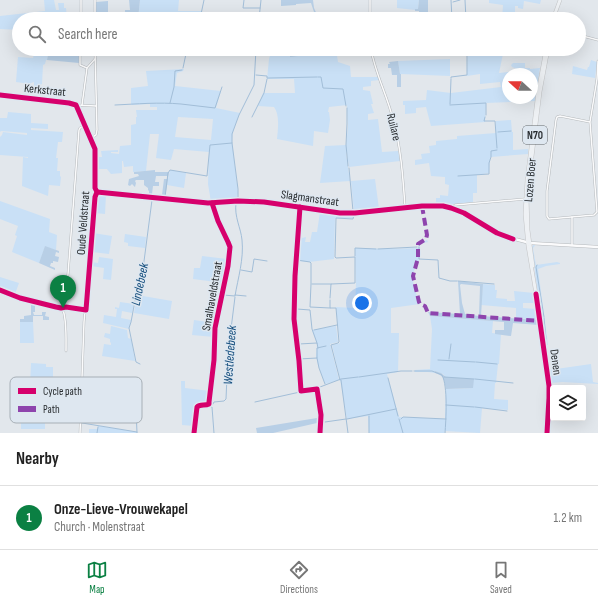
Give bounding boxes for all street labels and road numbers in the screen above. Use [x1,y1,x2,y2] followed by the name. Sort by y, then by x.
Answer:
[23,81,67,100] street label: Kerkstraat
[383,112,404,143] street label: Ruilare
[523,126,547,144] road number: N70
[521,157,540,203] street label: Lozen Boer
[280,187,340,210] street label: Slagmanstraat
[74,190,93,255] street label: Oude Veldstraat
[199,260,226,332] street label: Smalhaveldstraat
[546,348,565,376] street label: Denen

